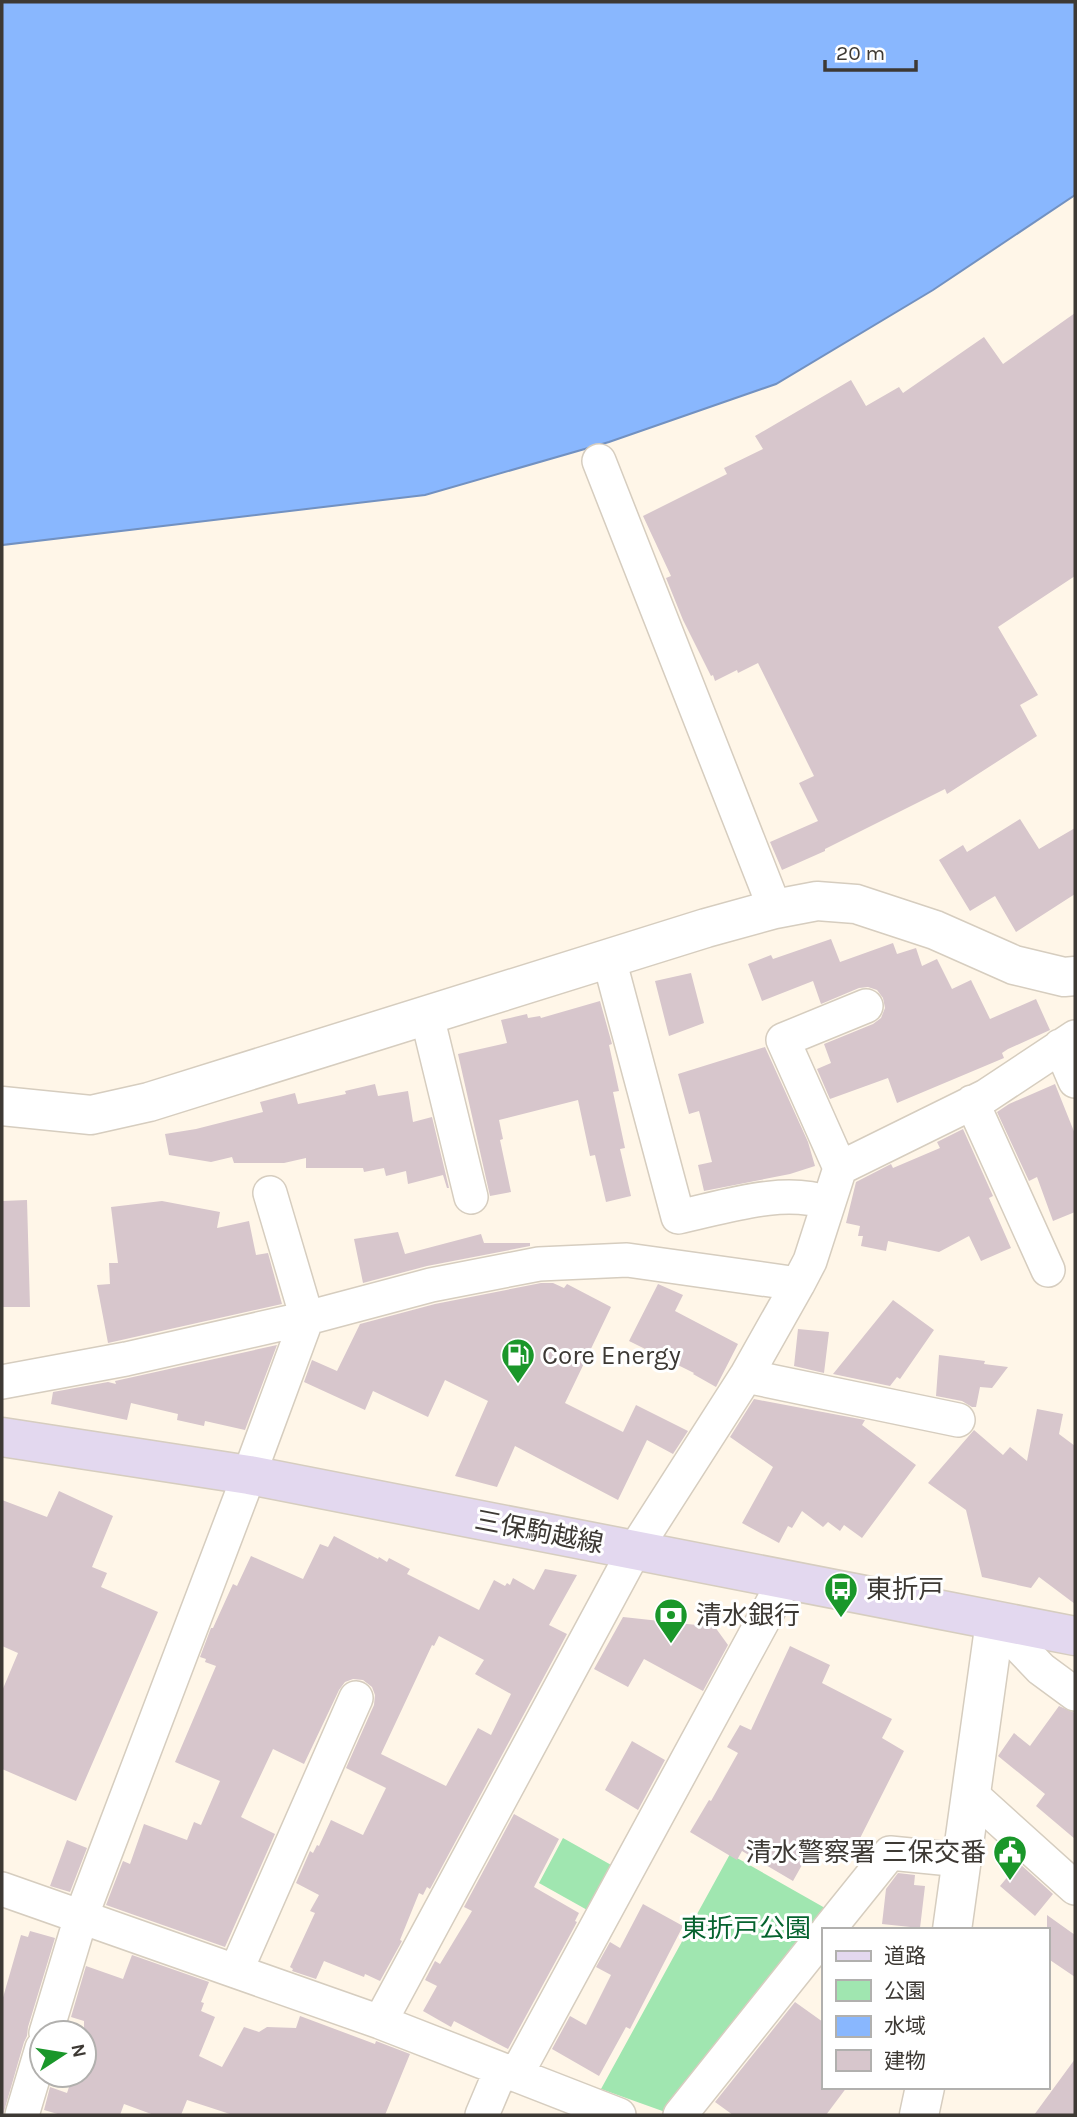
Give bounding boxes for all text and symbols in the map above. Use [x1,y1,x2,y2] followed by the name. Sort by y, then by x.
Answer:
[825,28,916,72] scale bar
[836,41,885,65] text: 20 m
[499,1336,537,1385] fuel station icon: Core Energy
[542,1340,681,1371] place label: Core Energy
[472,1504,606,1560] street label: 三保駒越線
[822,1570,860,1619] bus stop icon: 東折戸
[866,1574,944,1605] place label: 東折戸
[652,1596,690,1645] bank icon: 清水銀行
[696,1600,800,1631] place label: 清水銀行
[991,1833,1029,1882] public building icon: 清水警察署 三保交番
[746,1837,986,1868] place label: 清水警察署 三保交番
[681,1913,811,1944] park label: 東折戸公園
[822,1928,1049,2089] legend
[884,1944,926,1968] text: 道路
[884,1979,926,2003] text: 公園
[884,2014,926,2038] text: 水域
[28,2019,98,2089] north arrow
[66,2042,91,2060] text: N
[884,2049,926,2073] text: 建物

